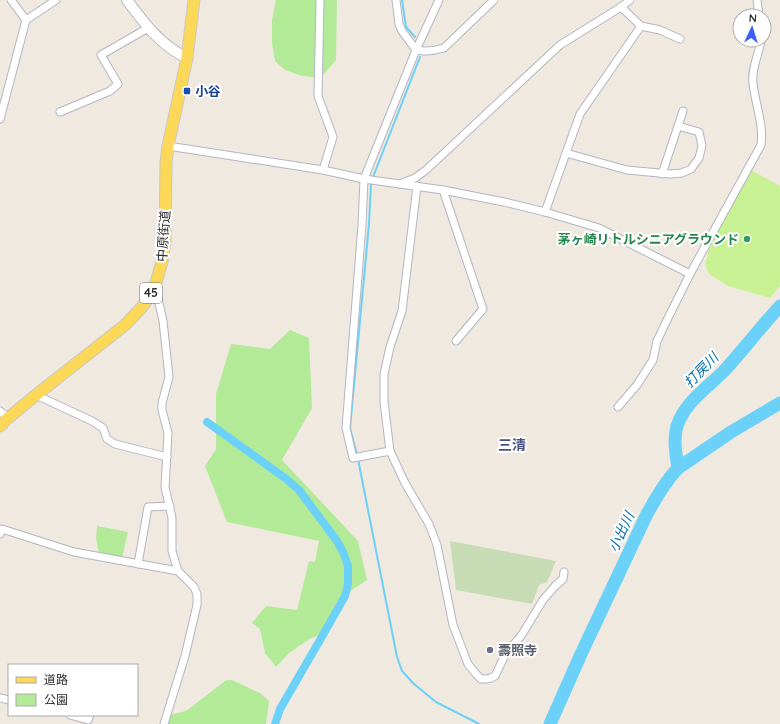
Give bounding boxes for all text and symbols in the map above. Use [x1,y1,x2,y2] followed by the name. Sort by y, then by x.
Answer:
[732,8,772,48] north arrow
[748,11,757,25] text: N
[195,83,221,99] place label: 小谷
[182,86,192,96] marker: 小谷
[153,209,173,263] street label: 中原街道
[558,231,739,247] place label: 茅ヶ崎リトルシニアグラウンド
[742,234,752,244] marker: 茅ヶ崎リトルシニアグラウンド
[140,283,162,303] road number: 45
[680,347,723,391] water label: 打戻川
[498,436,526,454] district label: 三清
[604,507,639,555] water label: 小出川
[498,642,537,658] place label: 壽照寺
[485,645,495,655] marker: 壽照寺
[8,664,138,716] legend
[44,672,68,687] text: 道路
[44,692,68,707] text: 公園

